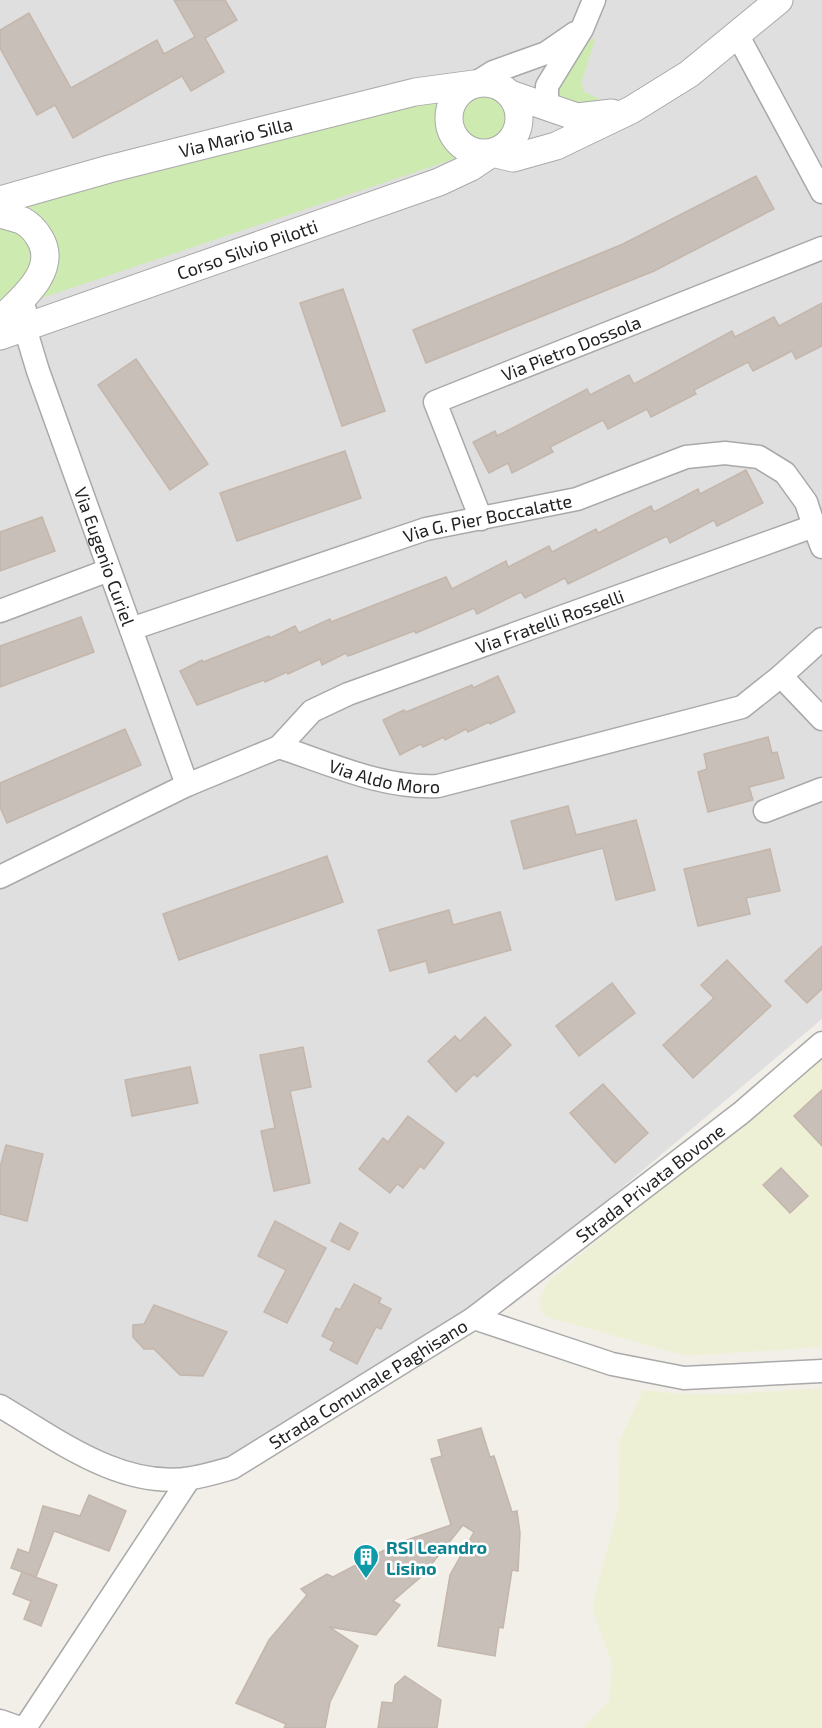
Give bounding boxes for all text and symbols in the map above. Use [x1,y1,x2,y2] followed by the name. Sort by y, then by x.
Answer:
[177,112,295,162] street label: Via Mario Silla
[174,214,321,284] street label: Corso Silvio Pilotti
[498,310,644,386] street label: Via Pietro Dossola
[70,484,140,629] street label: Via Eugenio Curiel
[400,489,574,547] street label: Via G. Pier Boccalatte
[473,584,627,658] street label: Via Fratelli Rosselli
[326,754,440,797] street label: Via Aldo Moro
[571,1119,729,1247] street label: Strada Privata Bovone
[265,1314,471,1453] street label: Strada Comunale Paghisano
[386,1536,487,1579] place label: RSI Leandro Lisino
[351,1542,381,1580] building icon: RSI Leandro Lisino

